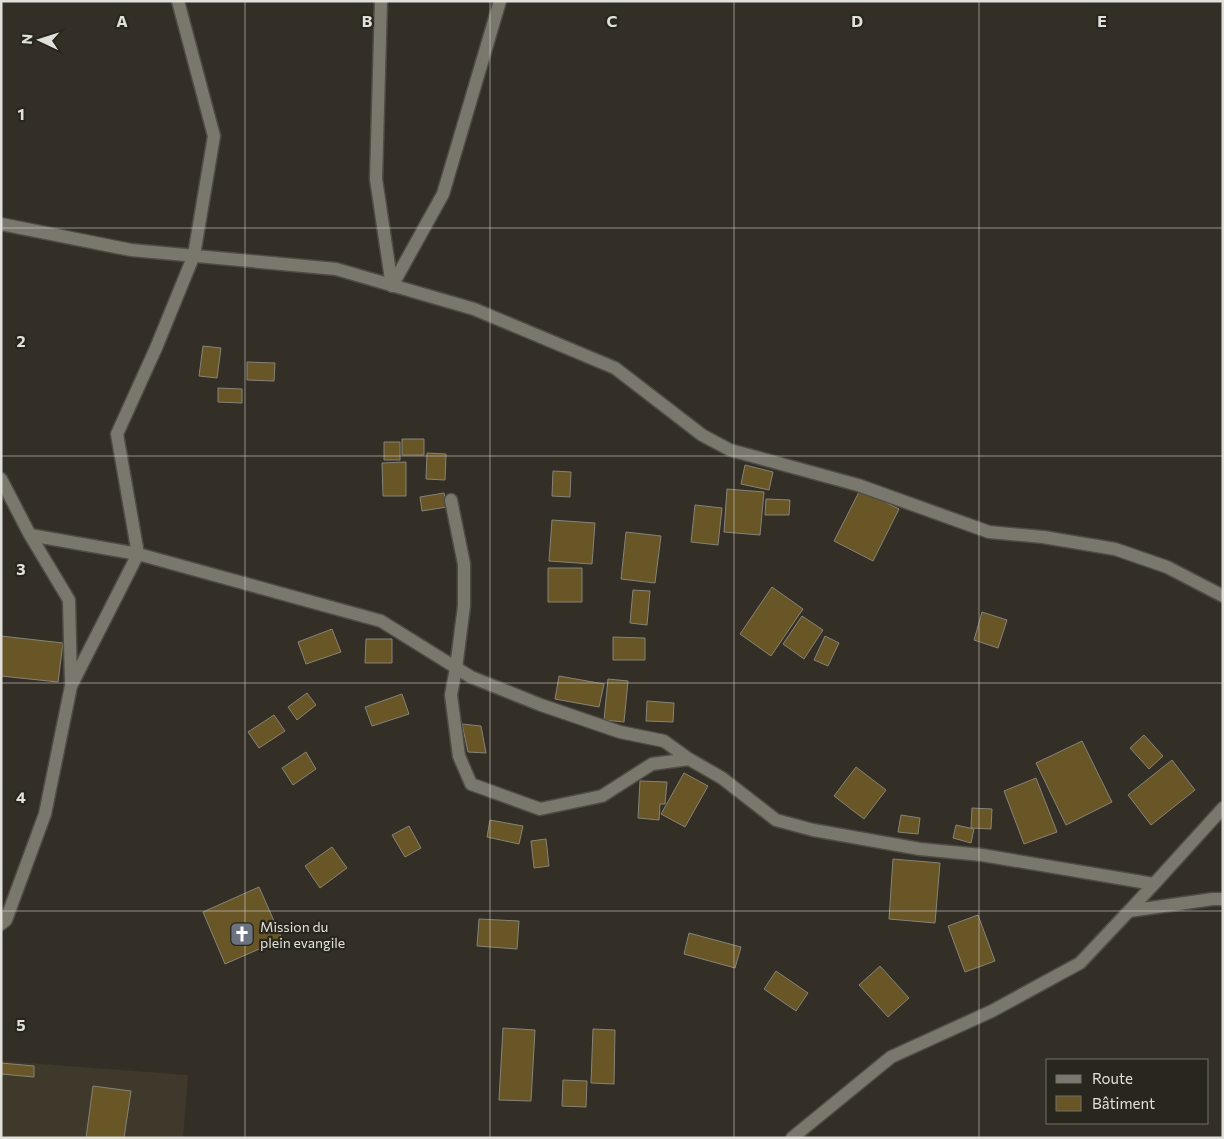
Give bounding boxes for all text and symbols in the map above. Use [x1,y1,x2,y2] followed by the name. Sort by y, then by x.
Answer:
[116,11,128,30] text: A
[362,11,373,30] text: B
[607,11,618,30] text: C
[851,11,863,30] text: D
[1097,11,1107,30] text: E
[15,15,65,65] north arrow
[18,33,35,45] text: N
[17,104,25,123] text: 1
[16,331,26,350] text: 2
[16,559,26,578] text: 3
[16,787,26,806] text: 4
[260,918,345,951] place label: Mission du plein evangile
[229,921,255,947] church icon: Mission du plein evangile
[16,1015,26,1034] text: 5
[1046,1059,1209,1124] legend
[1092,1069,1133,1087] text: Route
[1092,1094,1155,1112] text: Bâtiment

